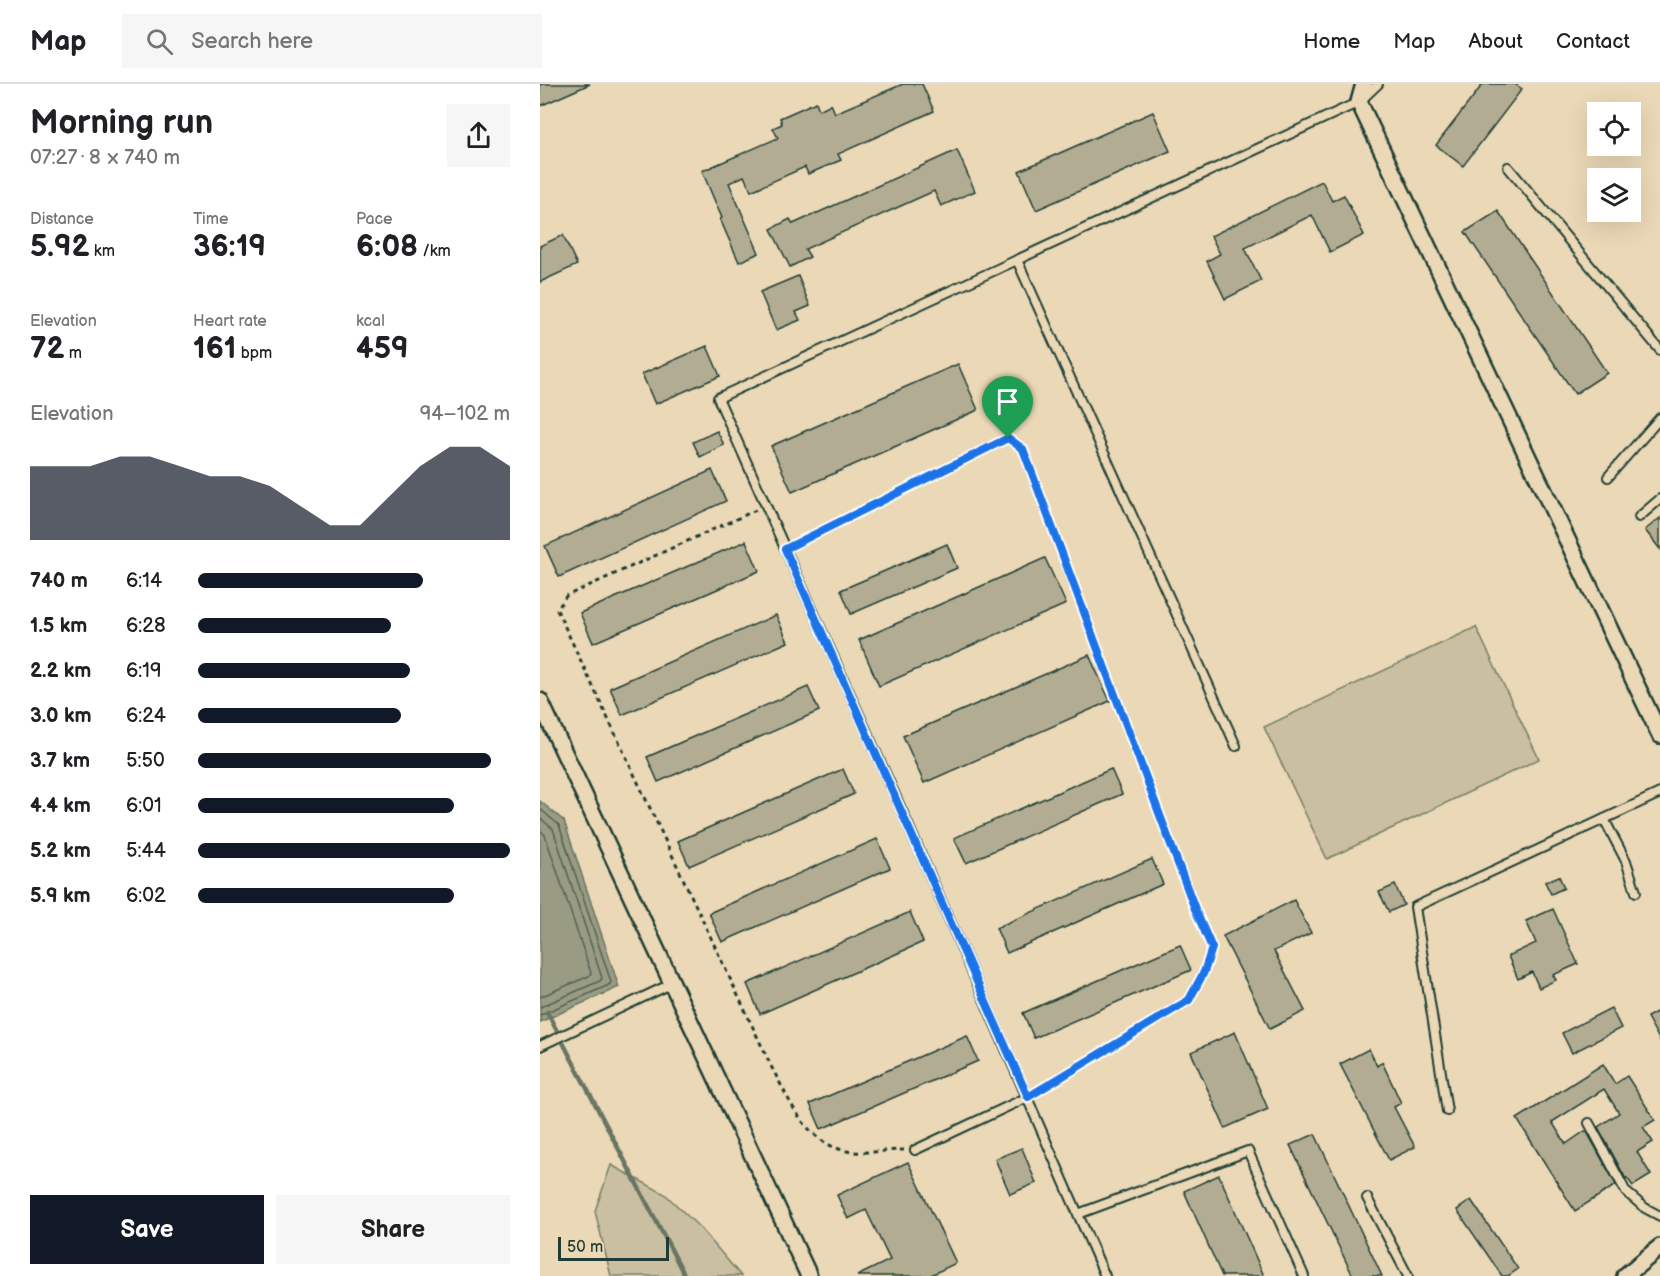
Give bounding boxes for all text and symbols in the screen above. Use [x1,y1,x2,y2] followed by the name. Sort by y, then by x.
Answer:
[122,14,542,68] search box
[30,25,86,58] text: Map
[143,25,176,58] icon: search
[191,28,313,55] text: Search here
[1303,29,1360,54] text: Home
[1393,29,1435,54] text: Map
[1468,29,1523,54] text: About
[1556,29,1630,54] text: Contact
[1587,102,1641,222] map controls
[1587,102,1641,156] button: locate
[30,103,213,143] text: Morning run
[447,104,510,167] button: share
[30,146,180,170] text: 07:27 · 8 × 740 m
[1587,168,1641,222] button: layers
[30,210,94,229] text: Distance
[193,210,228,229] text: Time
[356,210,392,229] text: Pace
[30,229,89,265] text: 5.92
[193,229,266,265] text: 36:19
[356,229,418,265] text: 6:08
[89,242,115,261] text: km
[418,242,451,261] text: /km
[30,312,97,331] text: Elevation
[193,312,267,331] text: Heart rate
[356,312,385,331] text: kcal
[30,331,65,367] text: 72
[193,331,236,367] text: 161
[356,331,409,367] text: 459
[65,344,82,363] text: m
[236,344,272,363] text: bpm
[982,376,1033,438] pin
[991,385,1024,418] icon: arrive
[30,402,113,426] text: Elevation
[420,402,510,426] text: 94–102 m
[30,569,88,593] text: 740 m
[126,569,162,593] text: 6:14
[30,614,87,638] text: 1.5 km
[126,614,166,638] text: 6:28
[30,659,91,683] text: 2.2 km
[126,659,162,683] text: 6:19
[30,704,91,728] text: 3.0 km
[126,704,166,728] text: 6:24
[30,749,90,773] text: 3.7 km
[126,749,165,773] text: 5:50
[30,794,91,818] text: 4.4 km
[126,794,162,818] text: 6:01
[30,839,91,863] text: 5.2 km
[126,839,166,863] text: 5:44
[30,884,91,908] text: 5.9 km
[126,884,166,908] text: 6:02
[30,1195,264,1264] button: Save
[276,1195,510,1264] button: Share
[558,1234,669,1262] scale bar
[567,1238,603,1257] text: 50 m

